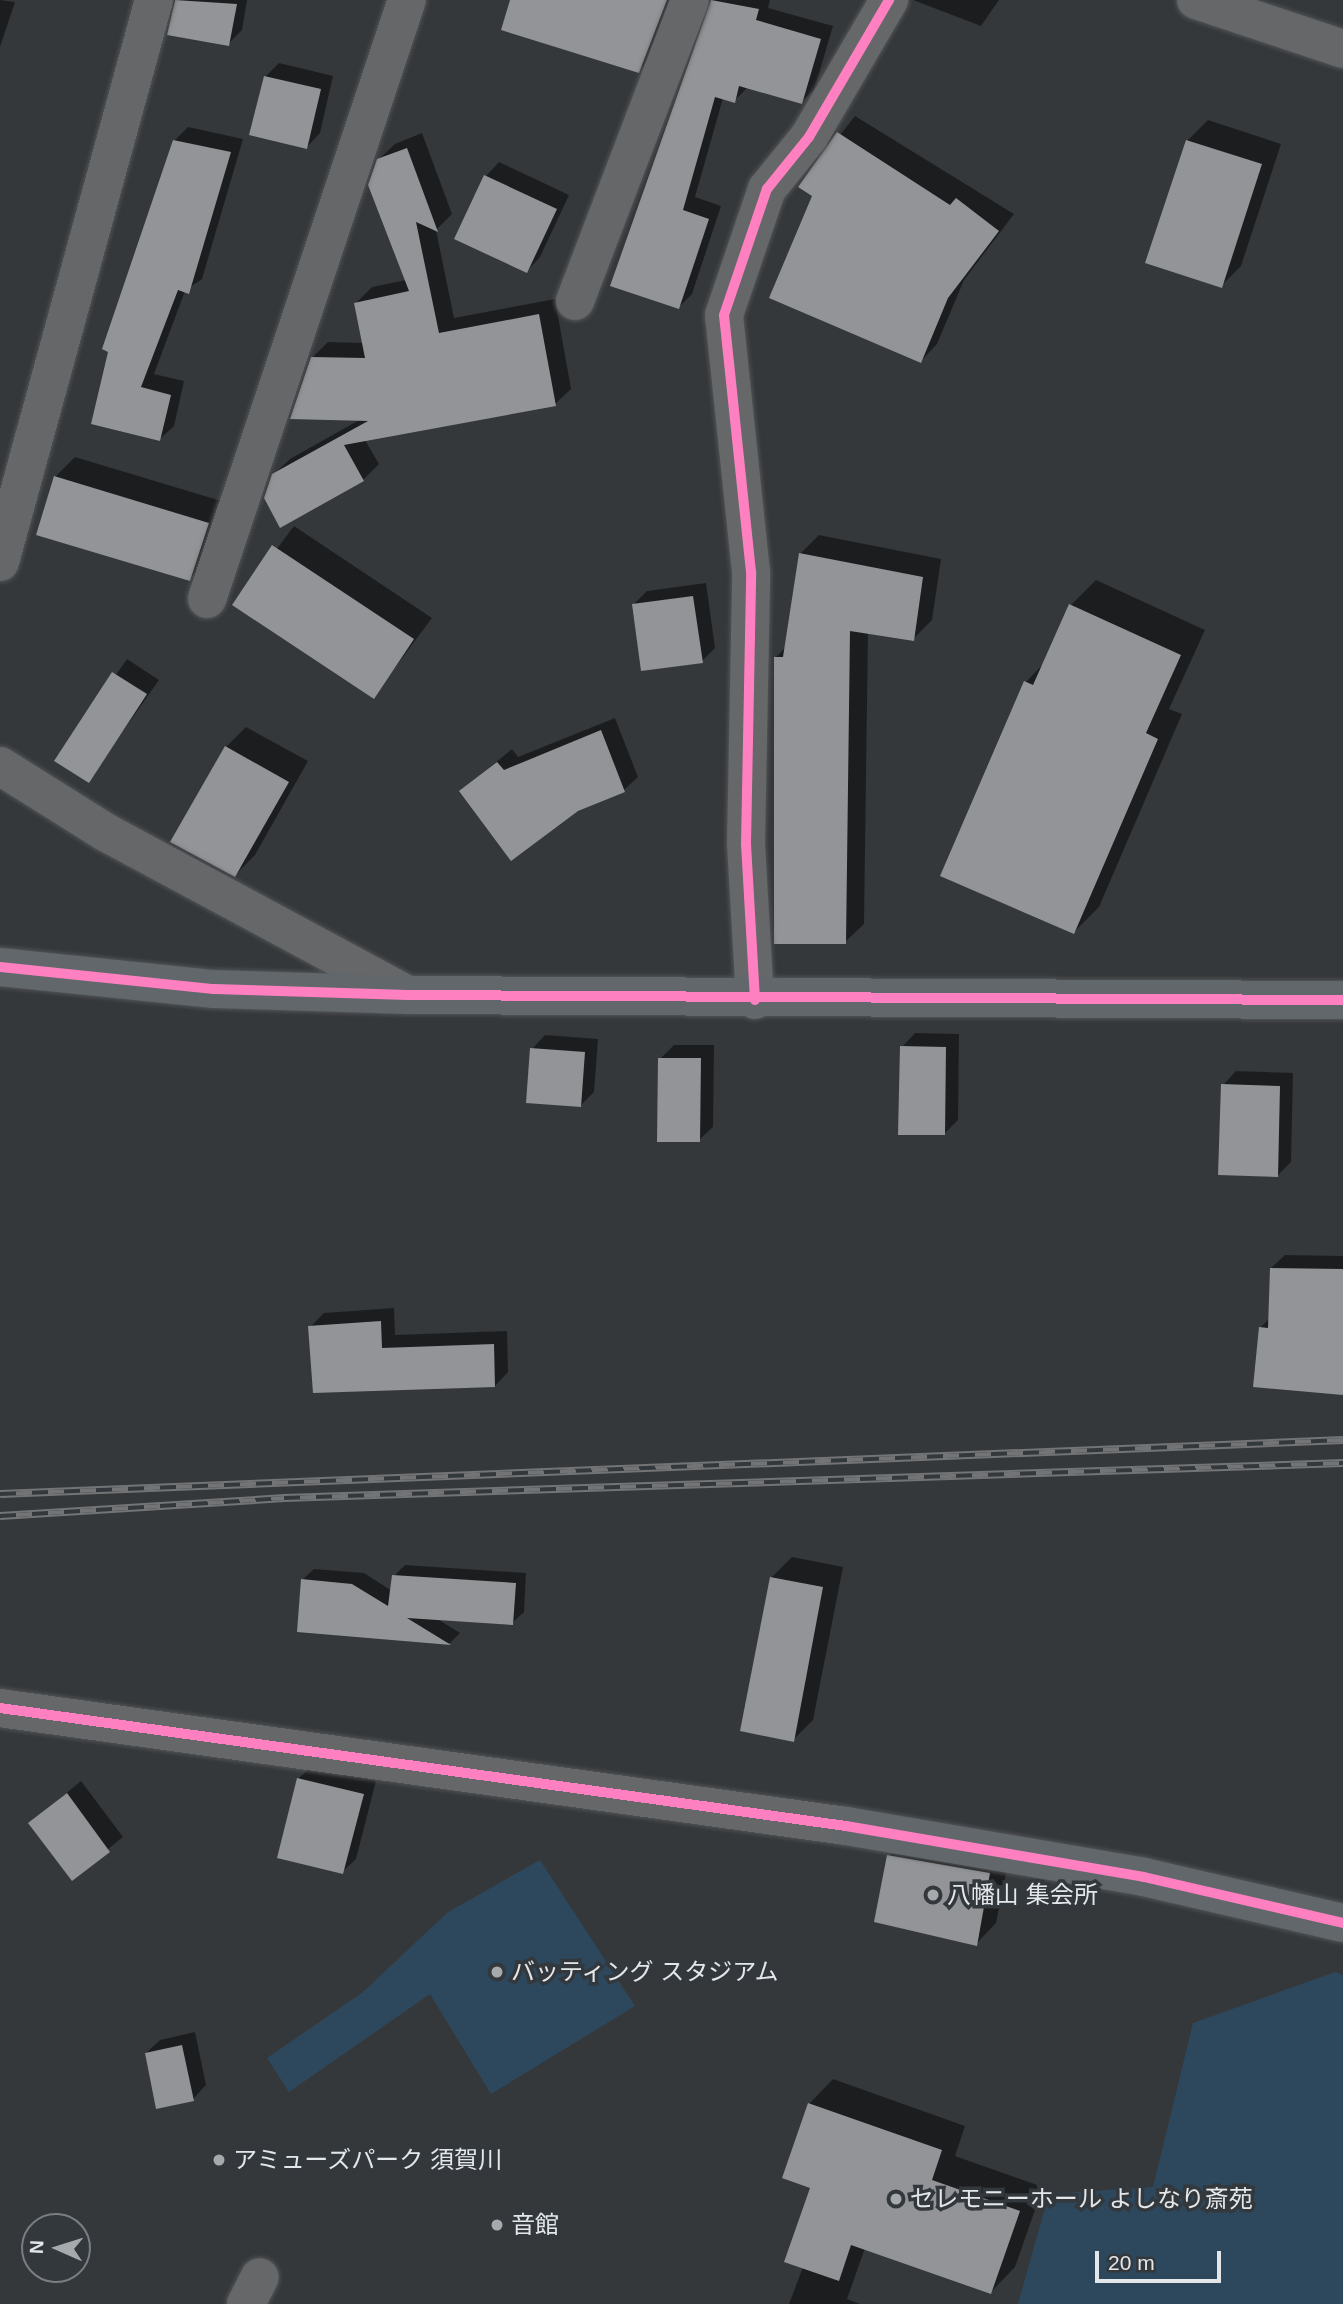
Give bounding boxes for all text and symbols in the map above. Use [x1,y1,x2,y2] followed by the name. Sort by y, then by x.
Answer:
[947,1881,1098,1909] place label: 八幡山 集会所
[925,1887,941,1903] marker: 八幡山 集会所
[511,1958,782,1986] place label: バッティング スタジアム
[489,1964,505,1980] marker: バッティング スタジアム
[233,2146,504,2174] place label: アミューズパーク 須賀川
[211,2152,227,2168] marker: アミューズパーク 須賀川
[910,2185,1253,2213] place label: セレモニーホール よしなり斎苑
[888,2191,904,2207] marker: セレモニーホール よしなり斎苑
[511,2211,559,2239] place label: 音館
[21,2213,91,2283] north arrow
[489,2217,505,2233] marker: 音館
[1098,2238,1224,2282] scale bar
[26,2240,47,2254] text: N
[1108,2251,1155,2274] text: 20 m

